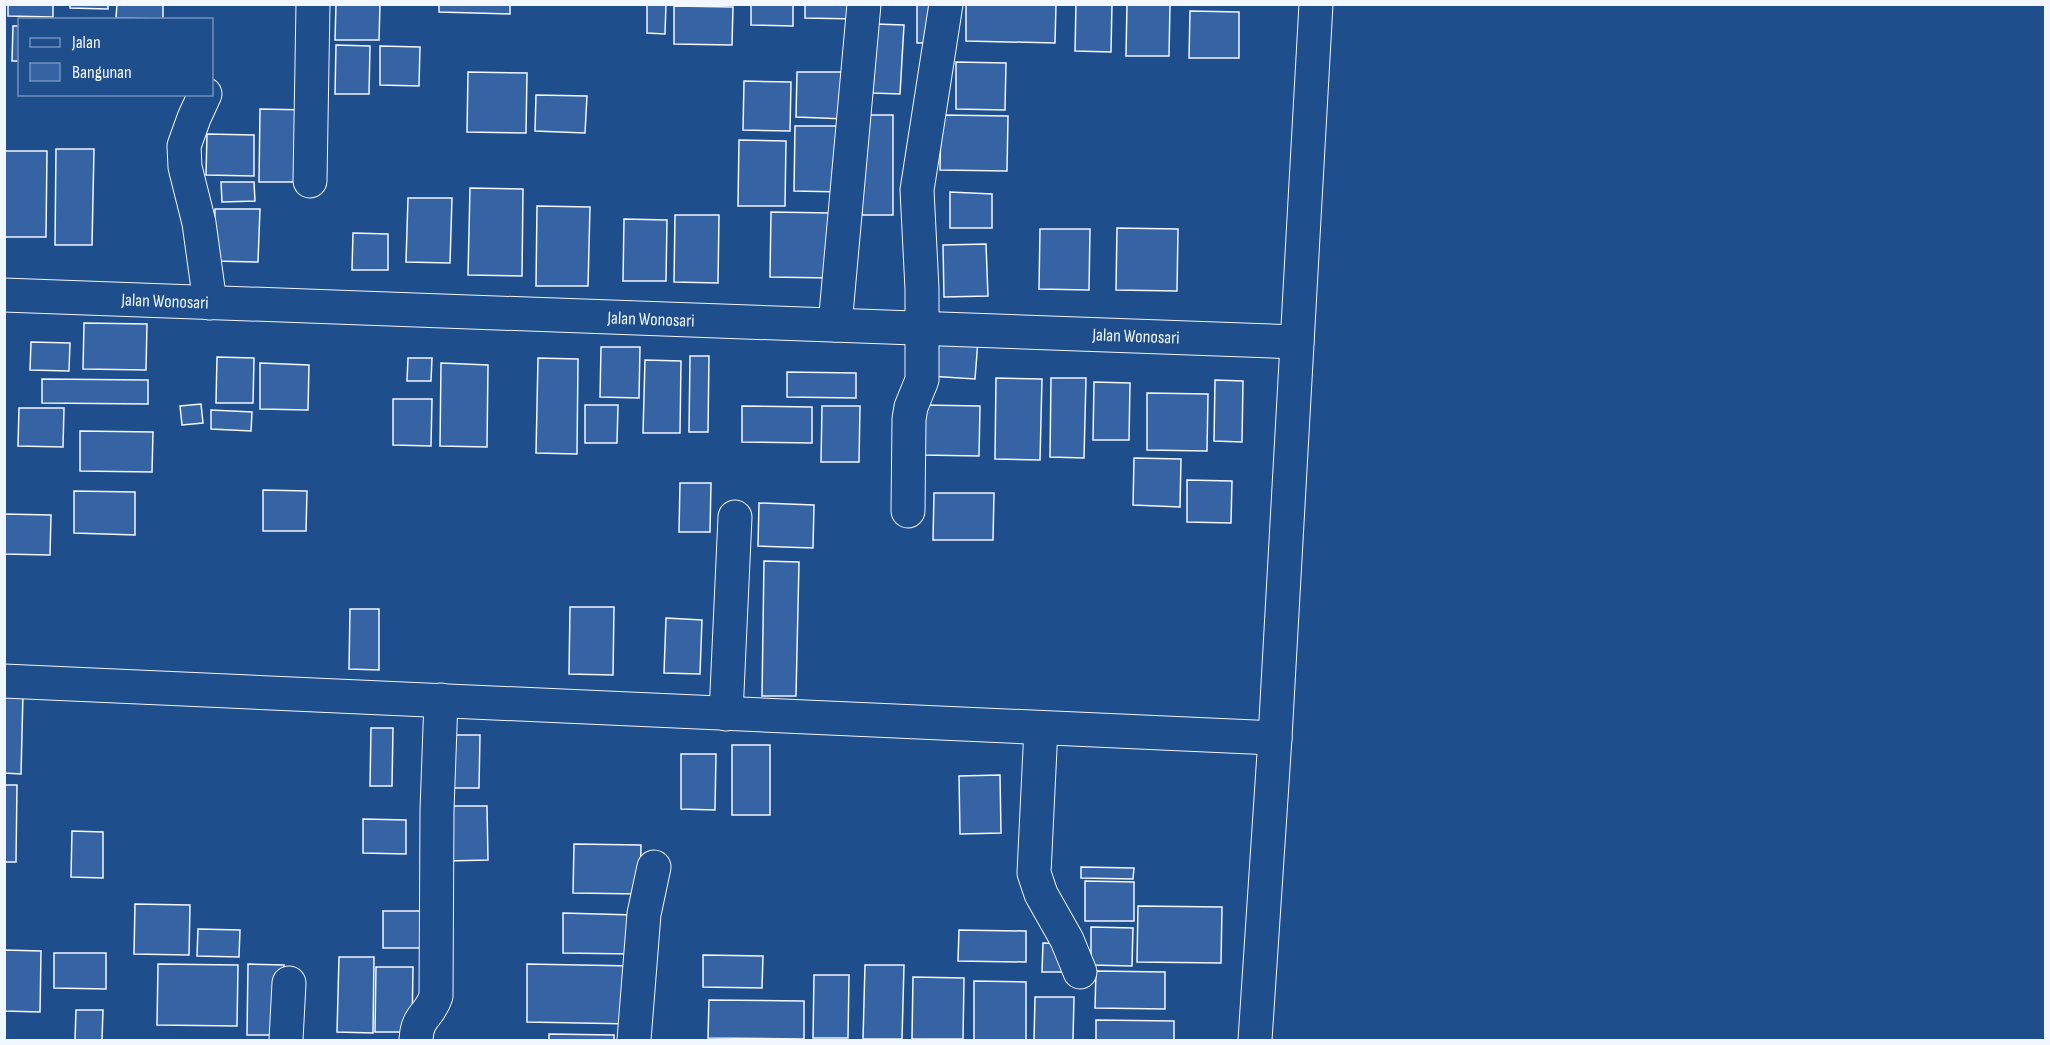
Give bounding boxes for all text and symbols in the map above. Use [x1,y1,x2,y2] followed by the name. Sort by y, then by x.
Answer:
[18,18,213,96] legend
[71,32,101,53] text: Jalan
[72,62,132,83] text: Bangunan
[120,289,209,314] street label: Jalan Wonosari
[606,307,695,332] street label: Jalan Wonosari
[1091,324,1180,349] street label: Jalan Wonosari

